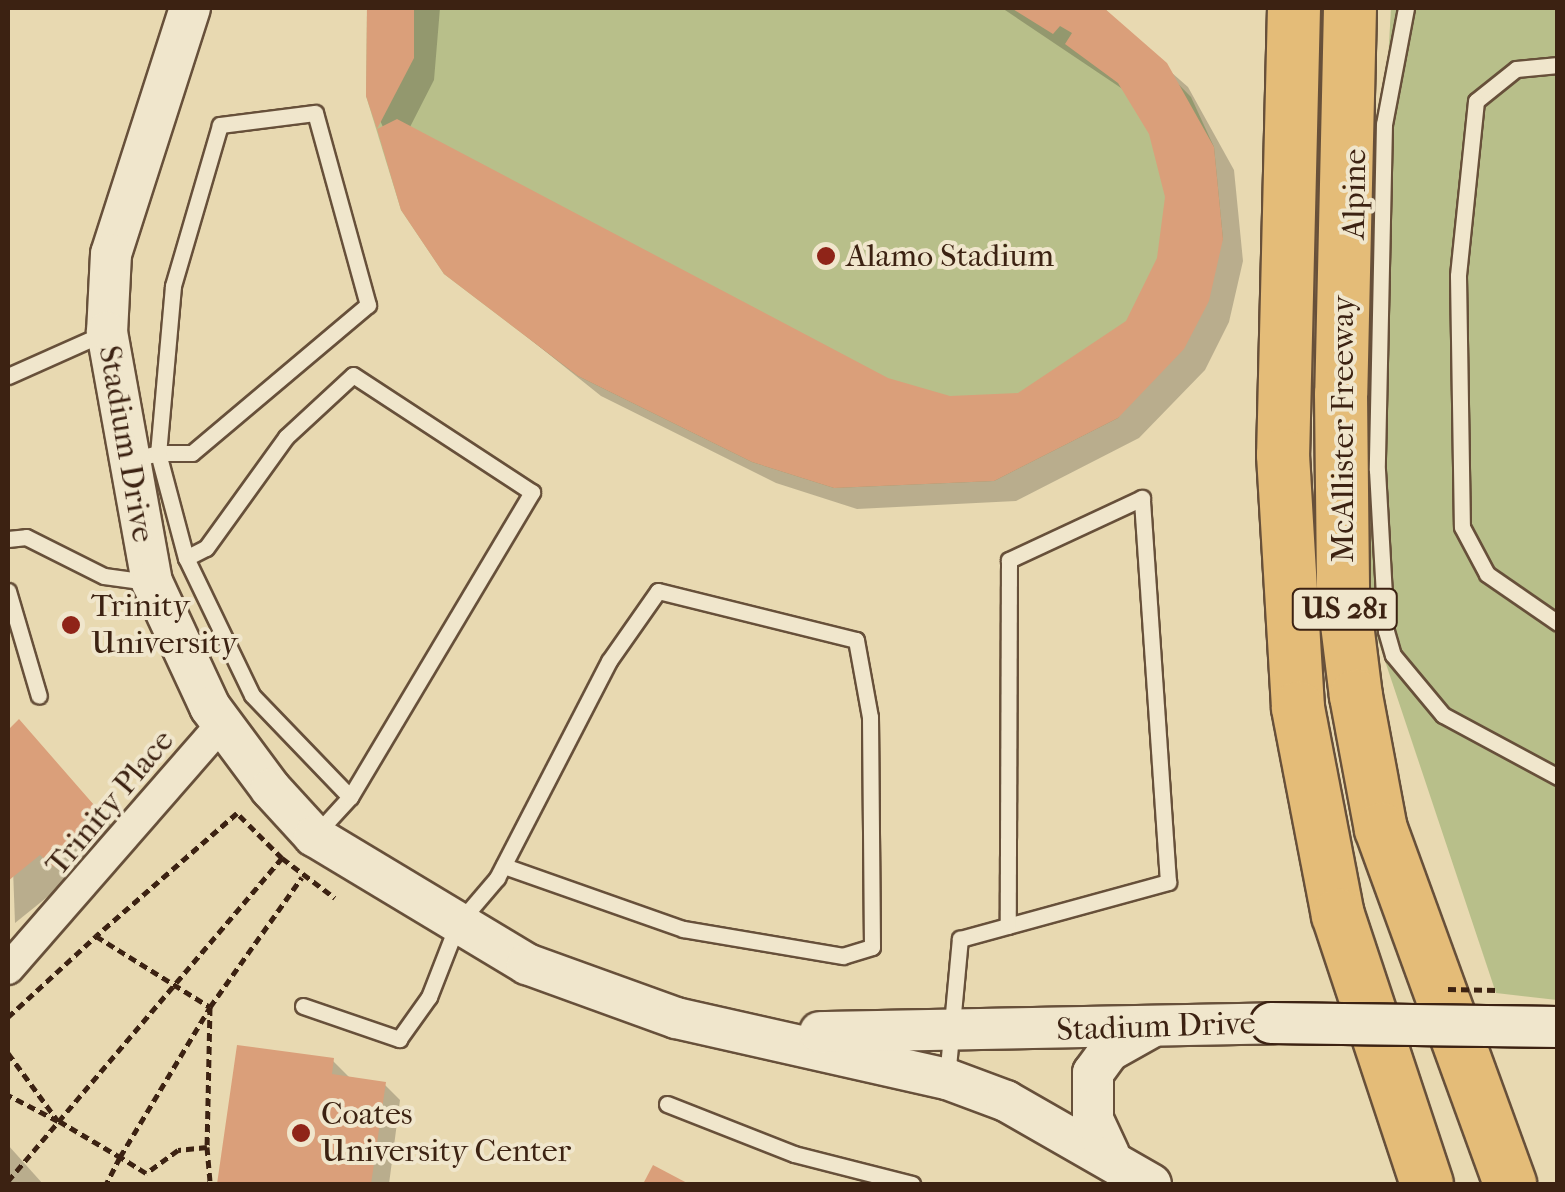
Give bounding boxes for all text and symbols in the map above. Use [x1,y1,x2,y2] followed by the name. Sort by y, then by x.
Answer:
[1335,148,1375,240] street label: Alpine
[846,237,1054,275] place label: Alamo Stadium
[815,245,837,267] marker: Alamo Stadium
[1324,295,1362,563] street label: McAllister Freeway
[90,343,162,545] street label: Stadium Drive
[1290,584,1400,634] road number: US 281
[91,588,238,663] place label: Trinity University
[60,614,82,636] marker: Trinity University
[38,722,182,884] street label: Trinity Place
[1056,1004,1256,1050] street label: Stadium Drive
[321,1096,571,1171] place label: Coates University Center
[290,1122,312,1144] marker: Coates University Center

